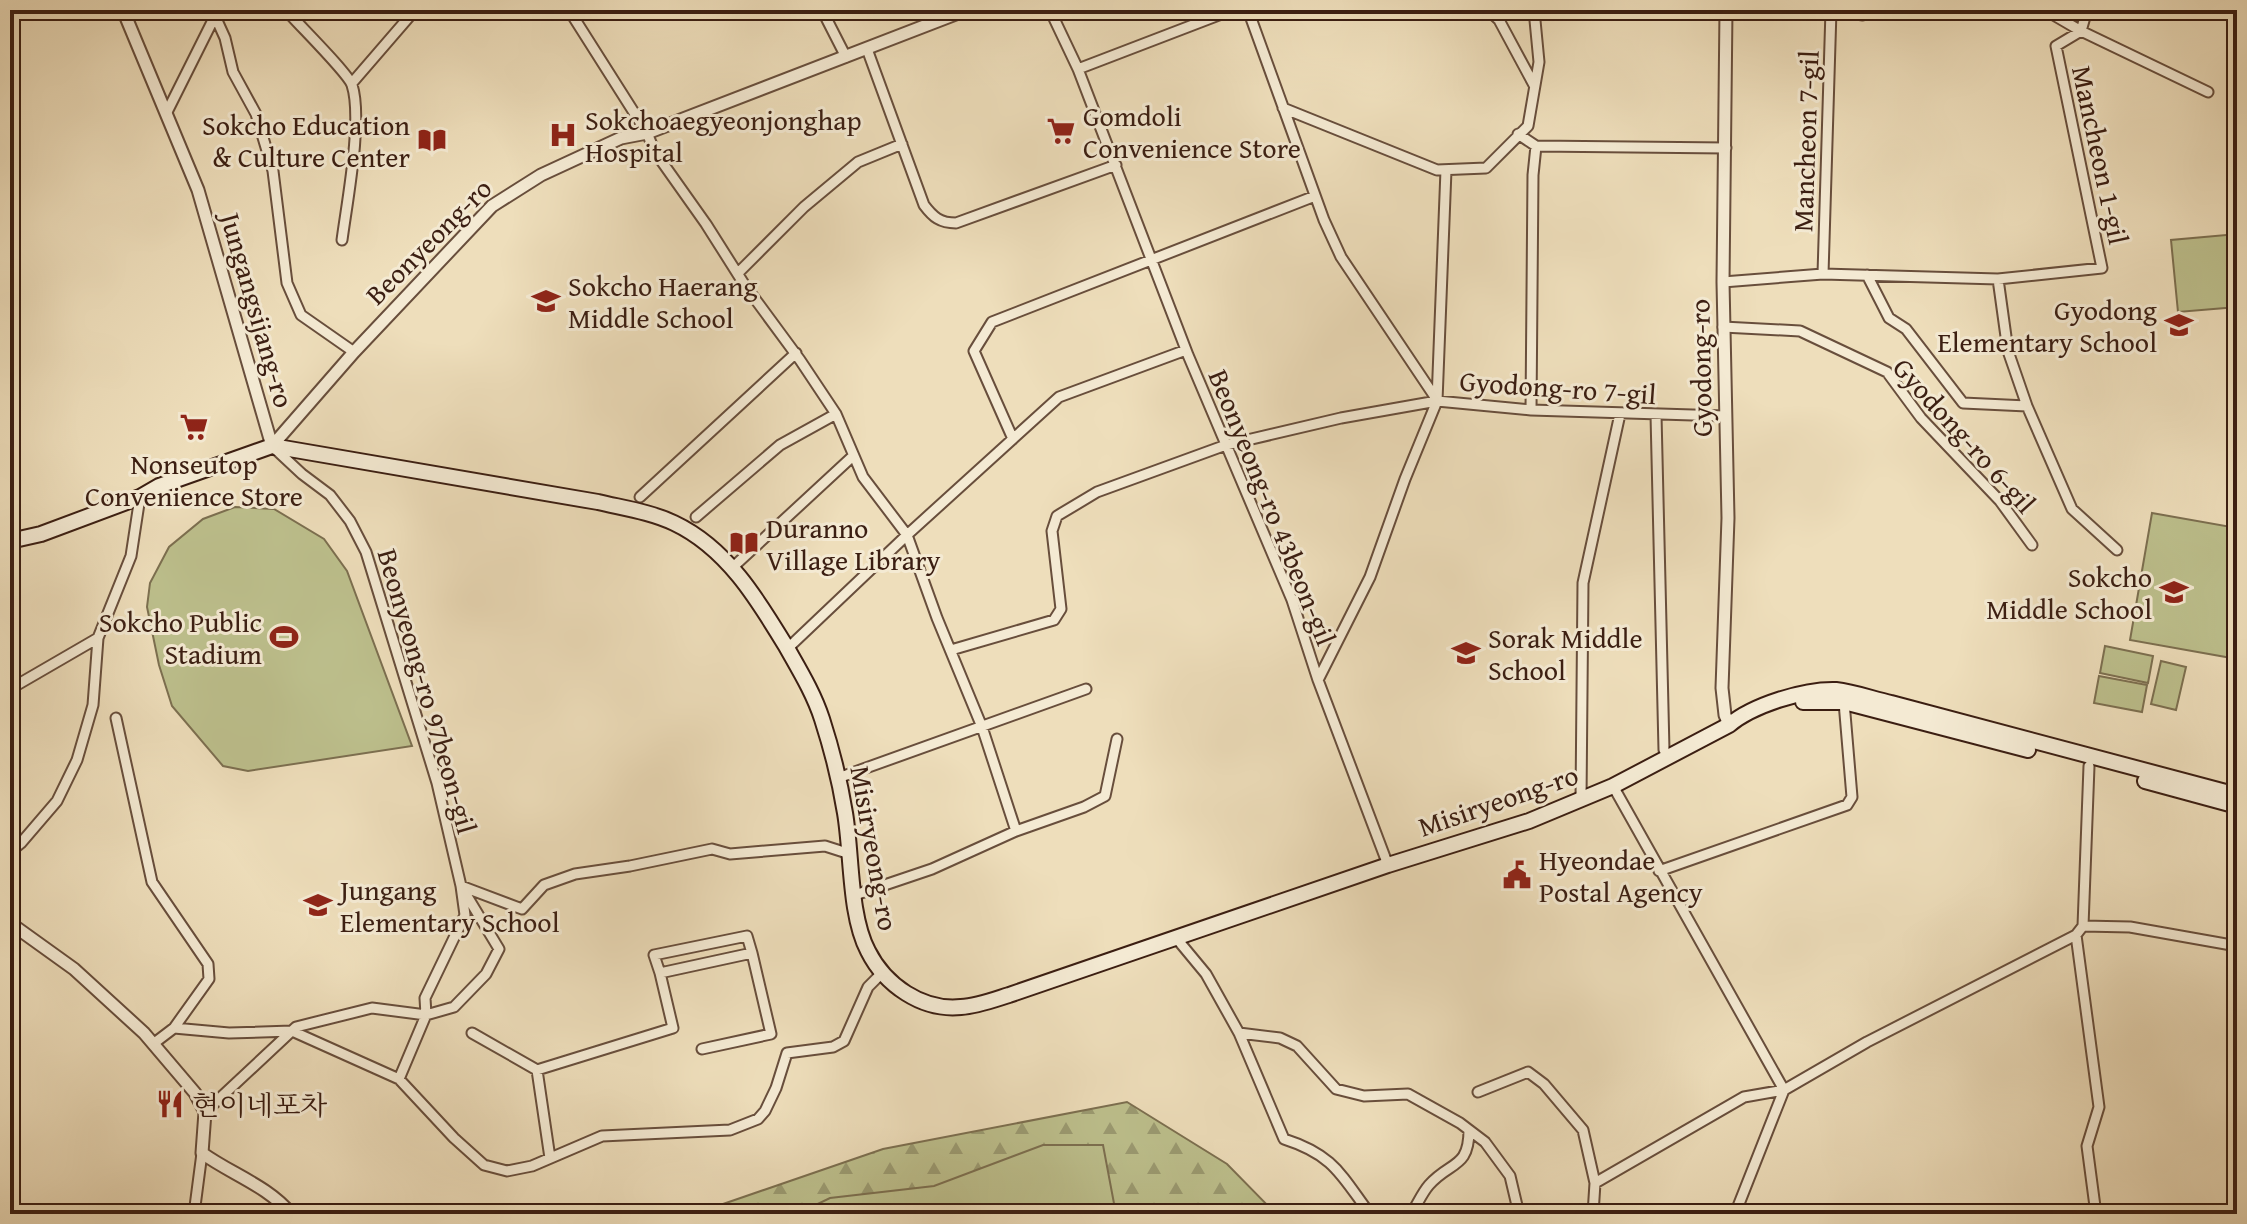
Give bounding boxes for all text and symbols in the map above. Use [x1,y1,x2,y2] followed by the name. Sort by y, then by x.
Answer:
[1781,49,1829,233] street label: Mancheon 7-gil
[2062,62,2140,248] street label: Mancheon 1-gil
[1083,95,1301,168] place label: Gomdoli Convenience Store
[585,99,862,172] place label: Sokchoaegyeonjonghap Hospital
[202,104,410,177] place label: Sokcho Education & Culture Center
[1046,116,1076,146] supermarket icon: Gomdoli Convenience Store
[548,120,578,150] hospital icon: Sokchoaegyeonjonghap Hospital
[417,125,447,155] library icon: Sokcho Education & Culture Center
[355,168,501,314] street label: Beonyeong-ro
[210,205,305,412] street label: Jungangsijang-ro
[568,265,758,338] place label: Sokcho Haerang Middle School
[531,286,561,316] school or university icon: Sokcho Haerang Middle School
[1938,289,2157,362] place label: Gyodong Elementary School
[1678,299,1722,437] street label: Gyodong-ro
[2164,310,2194,340] school or university icon: Gyodong Elementary School
[1884,348,2046,522] street label: Gyodong-ro 6-gil
[1458,360,1658,414] street label: Gyodong-ro 7-gil
[1199,363,1347,651] street label: Beonyeong-ro 43beon-gil
[179,412,209,442] supermarket icon: Nonseutop Convenience Store
[85,443,303,516] place label: Nonseutop Convenience Store
[766,507,940,580] place label: Duranno Village Library
[729,528,759,558] library icon: Duranno Village Library
[368,544,488,838] street label: Beonyeong-ro 97beon-gil
[1986,556,2152,629] place label: Sokcho Middle School
[2159,577,2189,607] school or university icon: Sokcho Middle School
[99,601,262,674] place label: Sokcho Public Stadium
[1488,617,1643,690] place label: Sorak Middle School
[269,622,299,652] sports icon: Sokcho Public Stadium
[1451,638,1481,668] school or university icon: Sorak Middle School
[1412,753,1584,847] street label: Misiryeong-ro
[840,762,910,934] street label: Misiryeong-ro
[1539,839,1703,912] place label: Hyeondae Postal Agency
[1502,860,1532,890] public building icon: Hyeondae Postal Agency
[337,869,560,942] place label: Jungang Elementary School
[303,890,333,920] school or university icon: Jungang Elementary School
[192,1084,327,1125] place label: 현이네포차
[155,1089,185,1119] restaurant icon: 현이네포차

